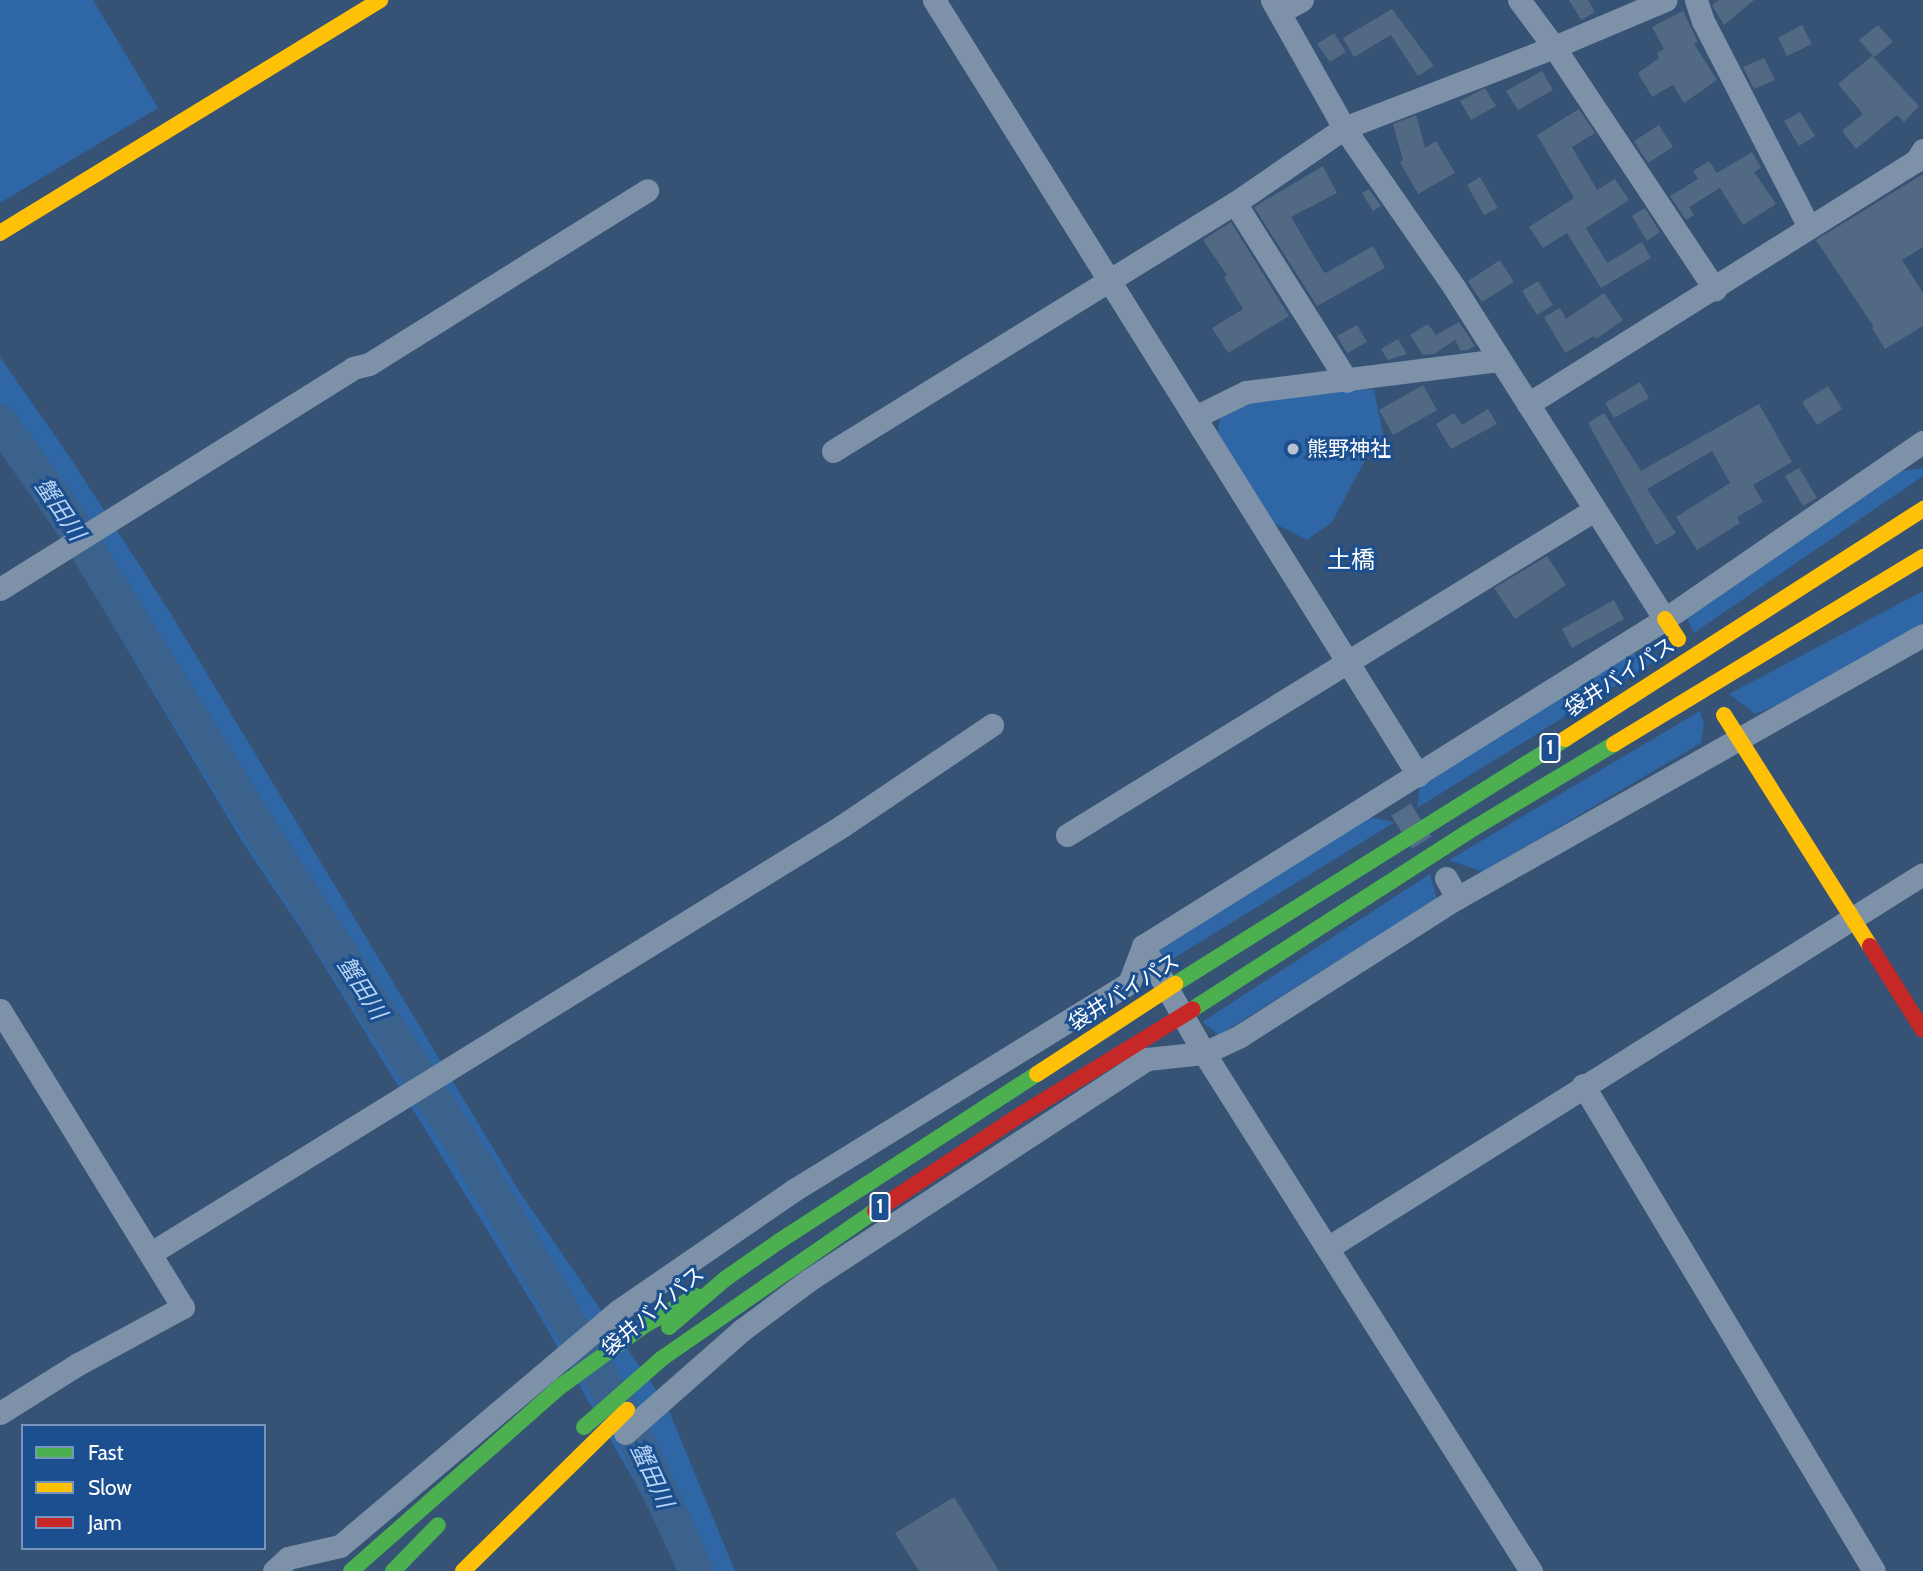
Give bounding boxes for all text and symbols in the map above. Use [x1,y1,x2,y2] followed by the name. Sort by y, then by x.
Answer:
[1307,436,1391,462] place label: 熊野神社
[1285,441,1301,457] marker: 熊野神社
[29,473,91,545] water label: 蟹田川
[1327,546,1375,574] district label: 土橋
[1560,632,1680,722] street label: 袋井バイパス
[1538,733,1562,764] road number: 1
[1064,948,1184,1036] street label: 袋井バイパス
[332,952,392,1024] water label: 蟹田川
[868,1191,892,1222] road number: 1
[597,1261,709,1361] street label: 袋井バイパス
[21,1424,266,1550] legend
[625,1438,679,1512] water label: 蟹田川
[88,1440,124,1465] text: Fast
[88,1475,132,1500] text: Slow
[88,1510,122,1535] text: Jam

